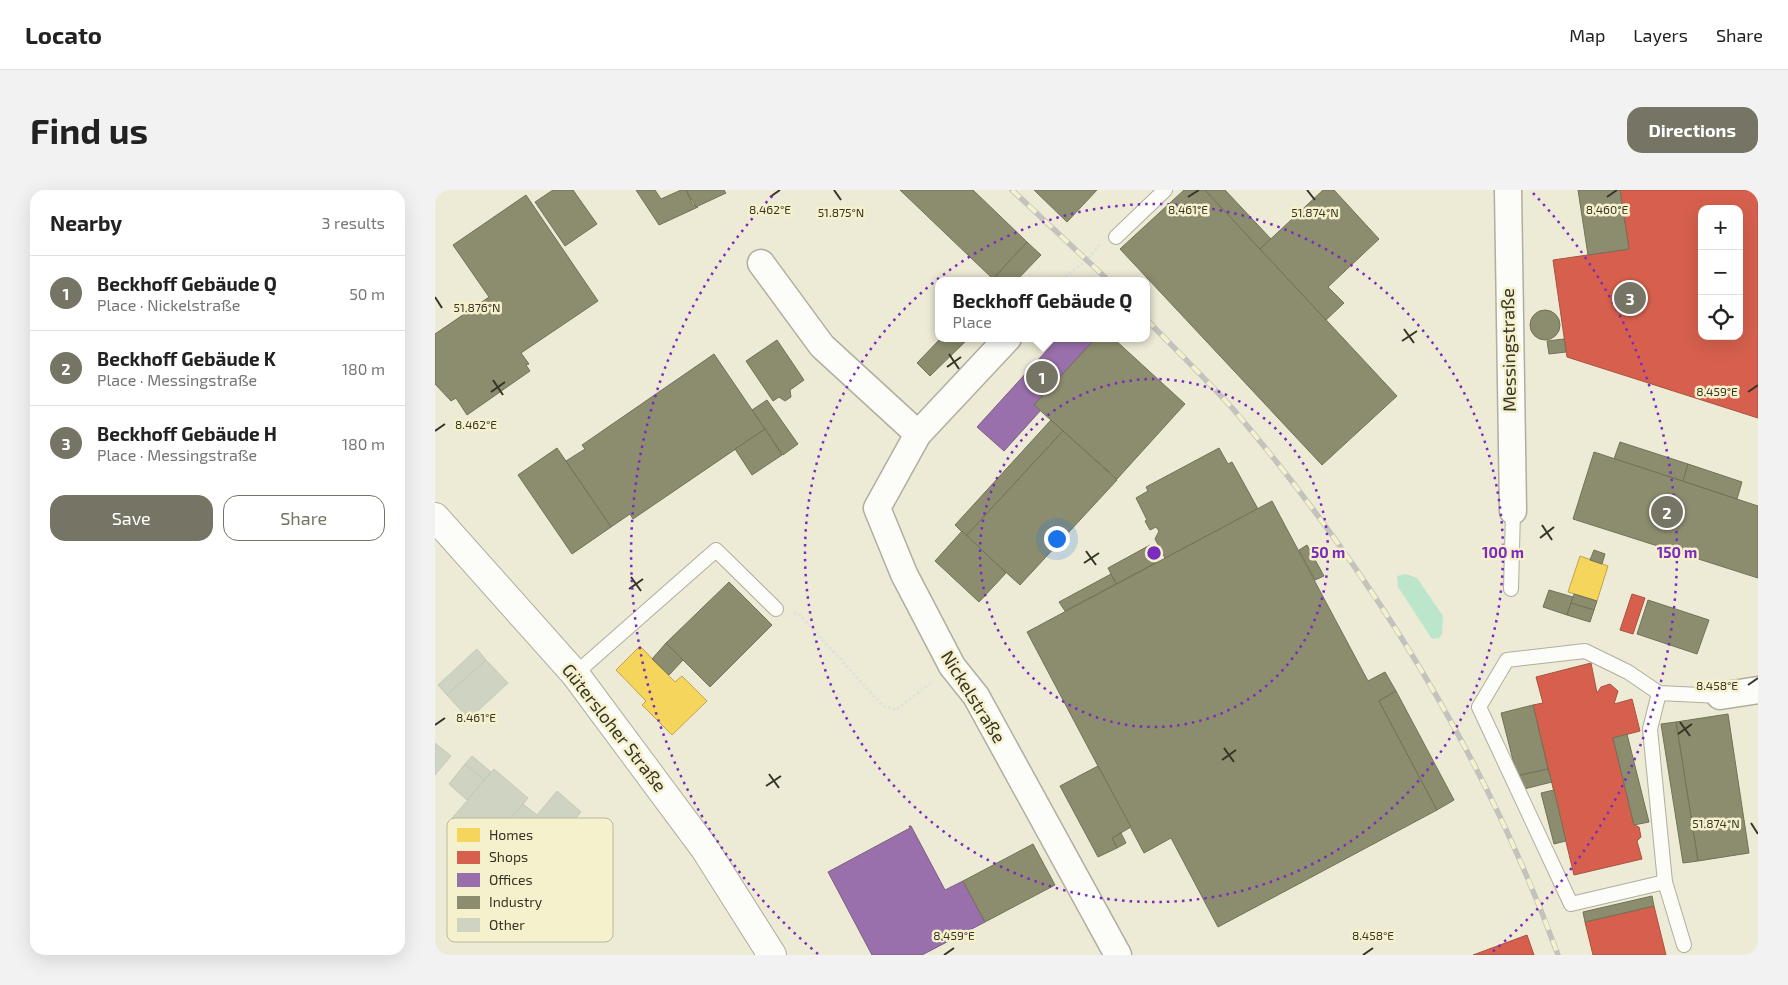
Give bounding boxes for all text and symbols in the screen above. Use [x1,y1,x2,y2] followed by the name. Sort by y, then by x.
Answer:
[25,20,102,49] text: Locato
[1569,24,1605,46] text: Map
[1633,24,1688,46] text: Layers
[1716,24,1763,46] text: Share
[1627,107,1758,153] button: Directions
[30,109,148,151] text: Find us
[749,202,791,216] text: 8.462°E
[1168,202,1208,216] text: 8.461°E
[1586,202,1629,216] text: 8.460°E
[818,205,864,219] text: 51.875°N
[1291,205,1339,219] text: 51.874°N
[1698,205,1743,340] map controls
[1698,205,1743,250] button: +
[50,210,122,235] text: Nearby
[322,213,385,232] text: 3 results
[1698,250,1743,295] button: −
[97,272,277,295] text: Beckhoff Gebäude Q
[935,277,1150,342] popup
[1614,279,1646,317] pin: 3
[63,284,69,303] text: 1
[349,284,385,303] text: 50 m
[1496,288,1520,412] street label: Messingstraße
[953,289,1132,312] text: Beckhoff Gebäude Q
[97,295,240,314] text: Place · Nickelstraße
[1698,295,1743,340] button: locate
[453,300,501,314] text: 51.876°N
[953,312,992,331] text: Place
[97,347,276,370] text: Beckhoff Gebäude K
[1026,358,1058,396] pin: 1
[61,359,71,378] text: 2
[342,359,385,378] text: 180 m
[97,370,257,389] text: Place · Messingstraße
[1696,384,1738,398] text: 8.459°E
[455,417,497,431] text: 8.462°E
[97,422,277,445] text: Beckhoff Gebäude H
[61,434,71,453] text: 3
[342,434,385,453] text: 180 m
[97,445,257,464] text: Place · Messingstraße
[1651,493,1683,531] pin: 2
[50,495,213,541] button: Save
[223,495,385,541] button: Share
[1044,526,1070,552] your location
[1311,543,1345,561] text: 50 m
[1482,543,1524,561] text: 100 m
[1657,543,1697,561] text: 150 m
[1145,544,1163,562] centre of rings
[937,646,1011,747] street label: Nickelstraße
[558,659,672,796] street label: Gütersloher Straße
[1696,678,1738,692] text: 8.458°E
[456,710,496,724] text: 8.461°E
[1692,816,1740,830] text: 51.874°N
[447,818,613,942] legend
[489,826,533,843] text: Homes
[489,848,528,865] text: Shops
[489,871,533,888] text: Offices
[489,893,543,910] text: Industry
[489,916,525,933] text: Other
[933,928,975,942] text: 8.459°E
[1352,928,1394,942] text: 8.458°E

